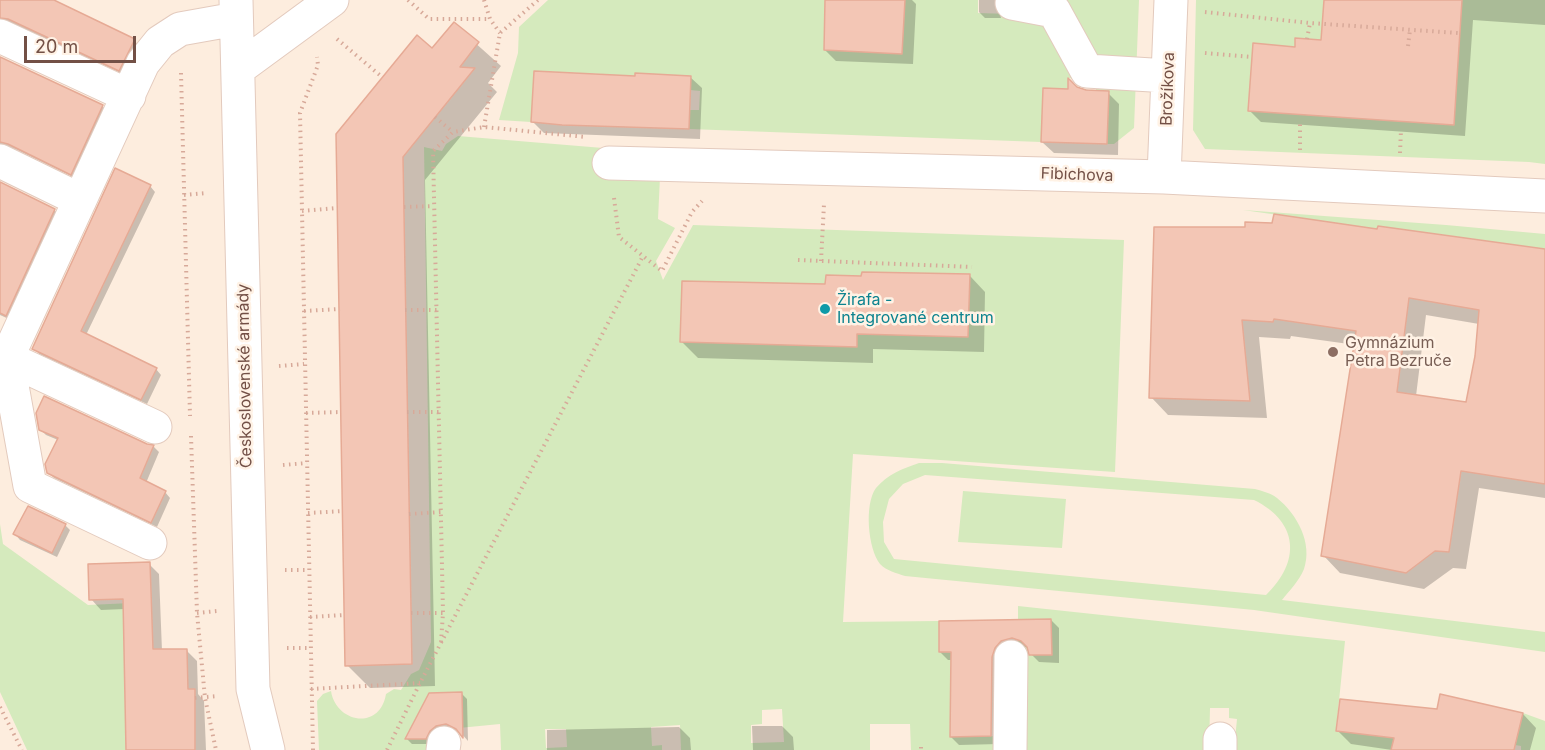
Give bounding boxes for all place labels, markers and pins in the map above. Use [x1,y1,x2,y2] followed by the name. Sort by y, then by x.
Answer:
[837,290,994,328] place label: Žirafa - Integrované centrum
[818,302,832,316] marker: Žirafa - Integrované centrum
[1345,333,1452,371] place label: Gymnázium Petra Bezruče
[1326,345,1340,359] marker: Gymnázium Petra Bezruče

